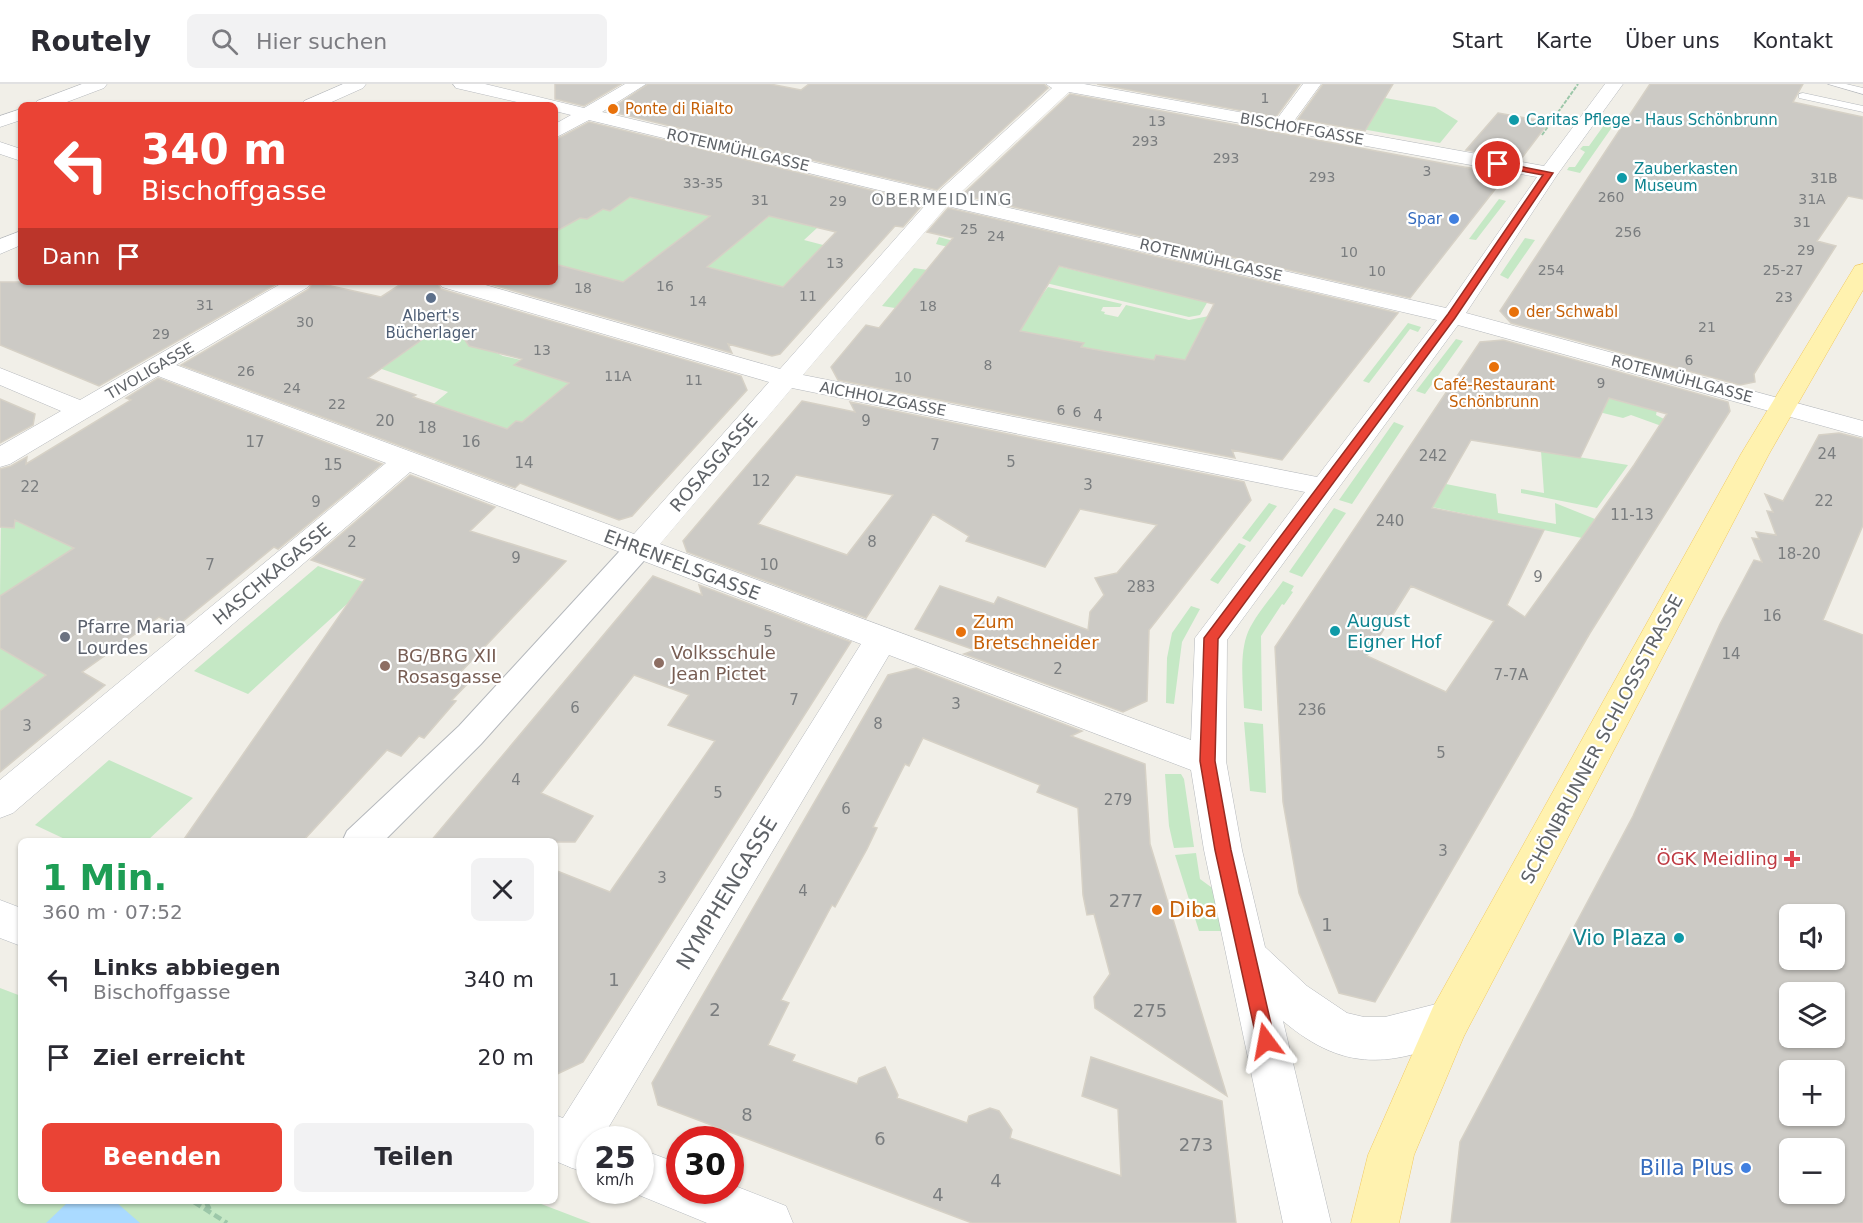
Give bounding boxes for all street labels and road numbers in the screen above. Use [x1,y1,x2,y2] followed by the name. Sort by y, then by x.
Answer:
[1239,109,1365,149] street label: BISCHOFFGASSE
[665,124,811,175] street label: ROTENMÜHLGASSE
[1138,234,1284,285] street label: ROTENMÜHLGASSE
[102,339,197,404] street label: TIVOLIGASSE
[1609,350,1755,407] street label: ROTENMÜHLGASSE
[818,378,948,420] street label: AICHHOLZGASSE
[665,409,762,516] street label: ROSASGASSE
[208,518,335,629] street label: HASCHKAGASSE
[601,525,763,604] street label: EHRENFELSGASSE
[1516,591,1687,887] street label: SCHÖNBRUNNER SCHLOSSSTRASSE
[672,812,782,974] street label: NYMPHENGASSE

